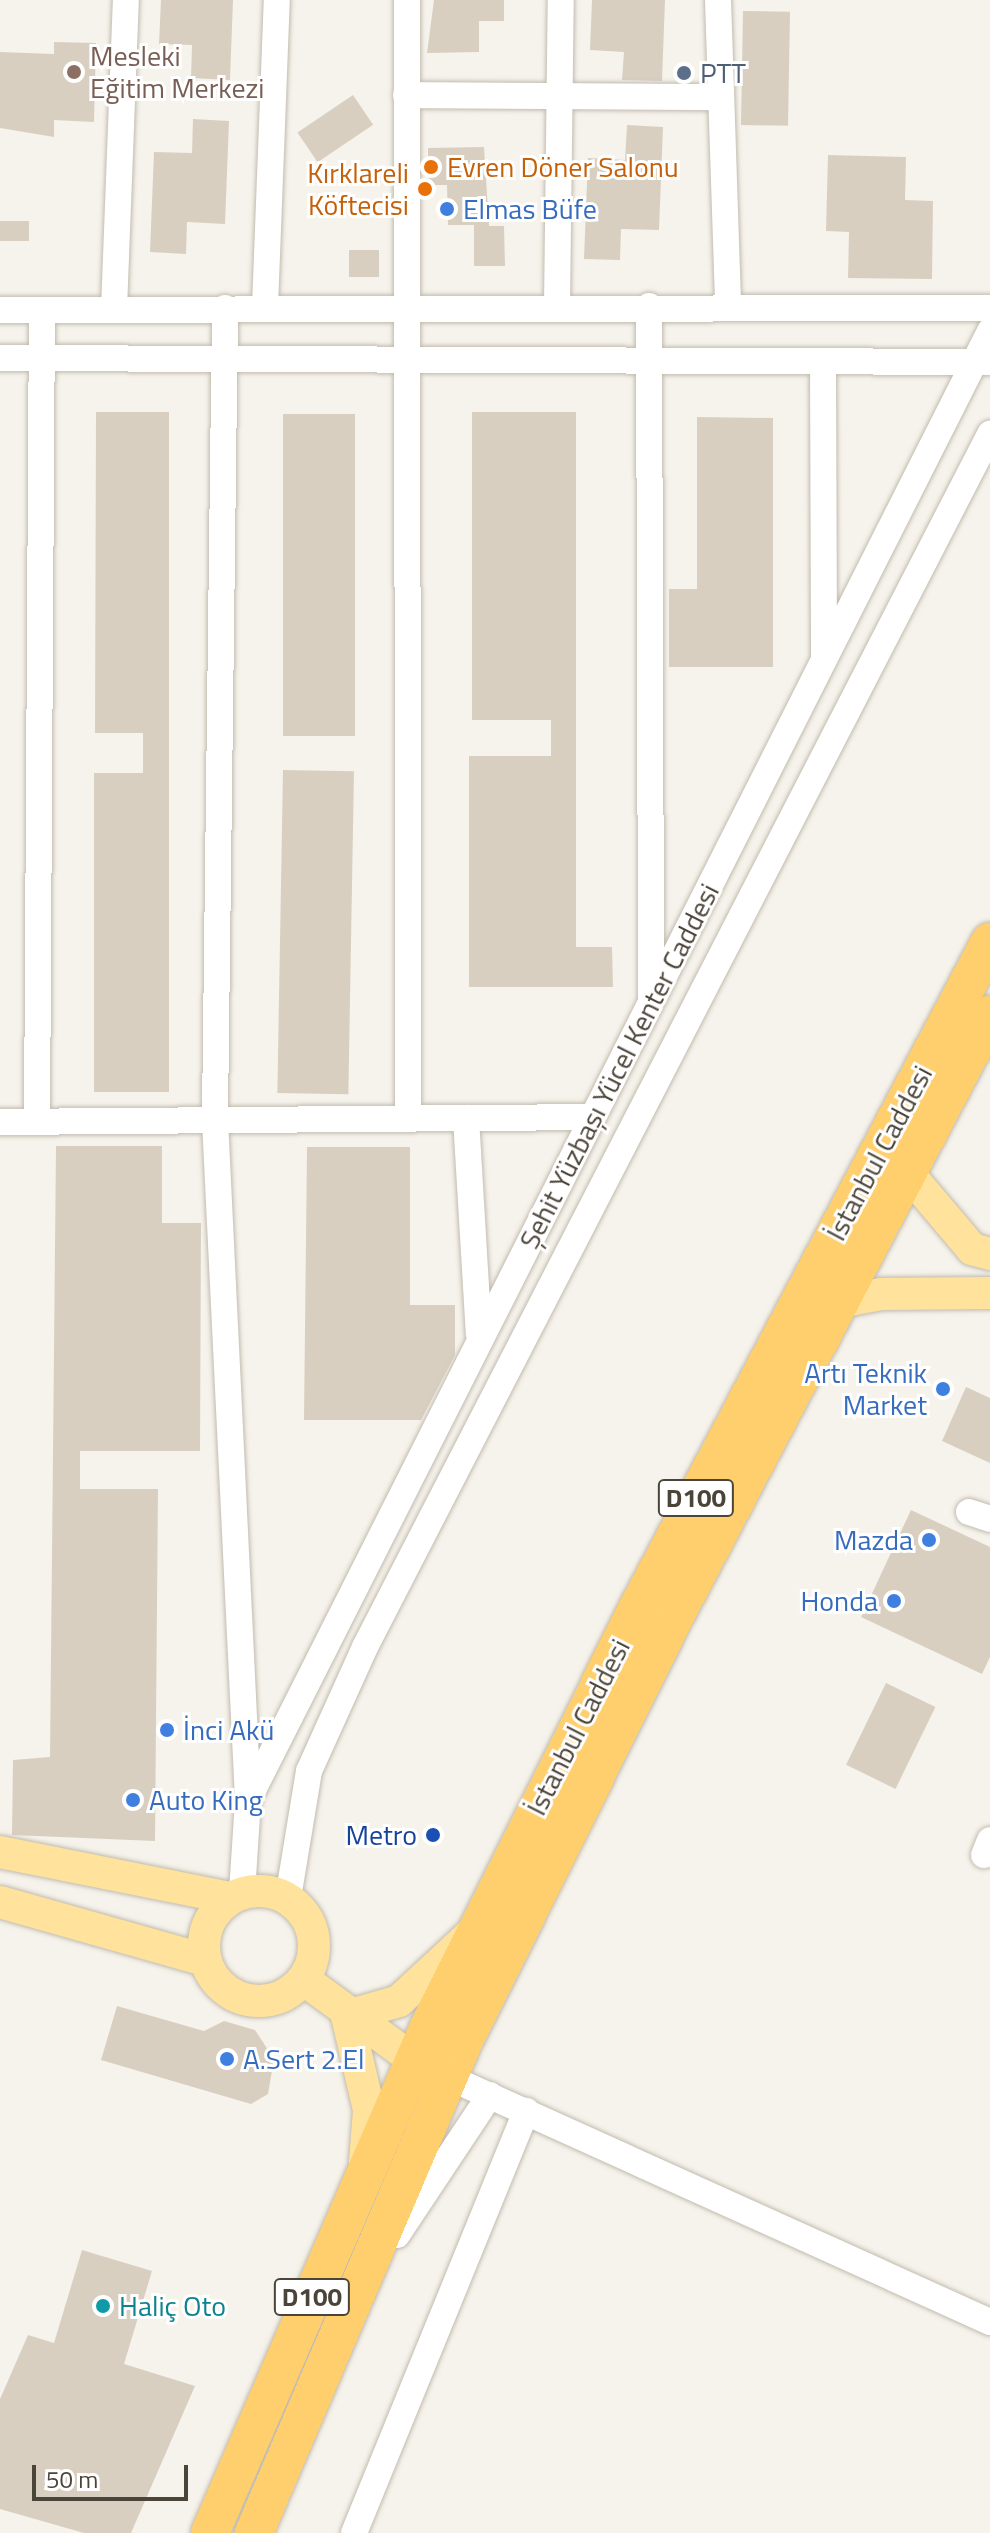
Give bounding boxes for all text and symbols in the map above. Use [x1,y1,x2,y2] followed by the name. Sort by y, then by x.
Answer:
[90,39,264,105] place label: Mesleki Eğitim Merkezi
[700,56,746,90] place label: PTT
[65,63,83,81] marker: Mesleki Eğitim Merkezi
[675,64,693,82] marker: PTT
[447,150,679,184] place label: Evren Döner Salonu
[307,156,409,222] place label: Kırklareli Köftecisi
[422,158,440,176] marker: Evren Döner Salonu
[416,180,434,198] marker: Kırklareli Köftecisi
[463,192,597,226] place label: Elmas Büfe
[438,200,456,218] marker: Elmas Büfe
[512,878,726,1254] street label: Şehit Yüzbaşı Yücel Kenter Caddesi
[819,1060,939,1246] street label: İstanbul Caddesi
[804,1356,927,1422] place label: Artı Teknik Market
[934,1380,952,1398] marker: Artı Teknik Market
[656,1476,736,1520] road number: D100
[834,1523,913,1557] place label: Mazda
[920,1531,938,1549] marker: Mazda
[801,1584,878,1618] place label: Honda
[885,1592,903,1610] marker: Honda
[519,1633,637,1821] street label: İstanbul Caddesi
[183,1713,274,1747] place label: İnci Akü
[158,1721,176,1739] marker: İnci Akü
[149,1783,263,1817] place label: Auto King
[124,1791,142,1809] marker: Auto King
[346,1818,417,1852] place label: Metro
[424,1826,442,1844] marker: Metro
[243,2042,364,2076] place label: A.Sert 2.El
[218,2050,236,2068] marker: A.Sert 2.El
[272,2275,352,2319] road number: D100
[119,2289,226,2323] place label: Haliç Oto
[94,2297,112,2315] marker: Haliç Oto
[36,2449,192,2499] scale bar
[46,2461,98,2497] text: 50 m

